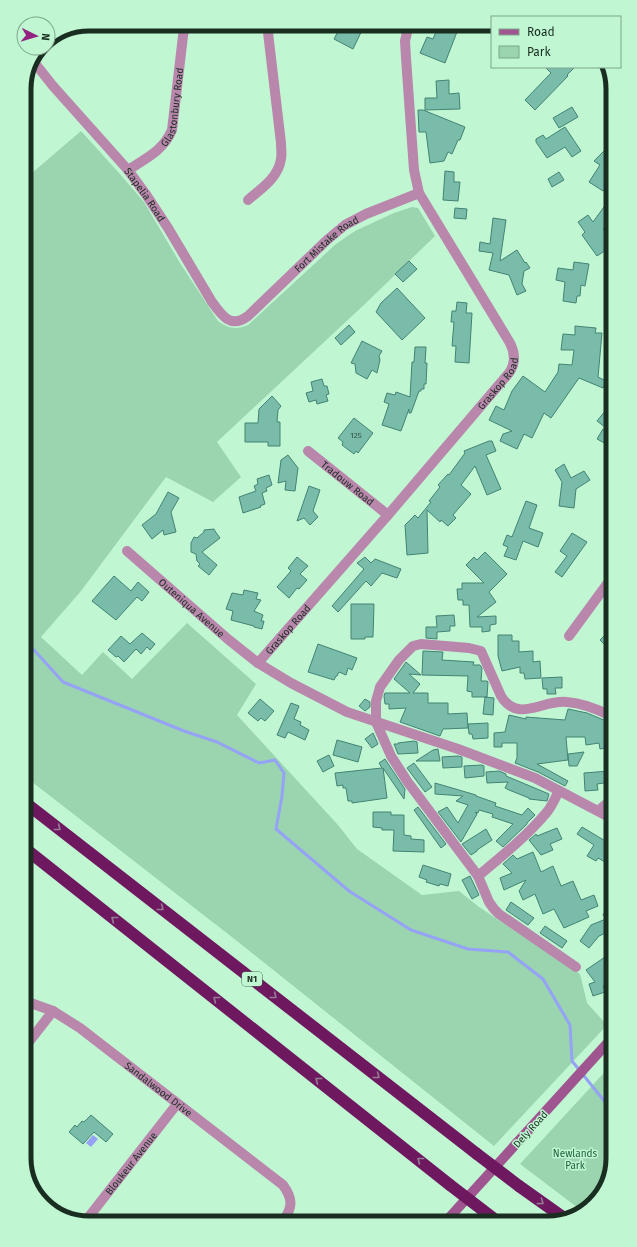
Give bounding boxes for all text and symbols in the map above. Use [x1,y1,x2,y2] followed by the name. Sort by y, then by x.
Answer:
[16,16,56,56] north arrow
[491,16,621,68] legend
[527,25,555,39] text: Road
[39,33,52,41] text: N
[527,45,551,59] text: Park
[159,67,186,150] street label: Glastonbury Road
[121,166,167,224] street label: Stapelia Road
[292,214,361,275] street label: Fort Mistake Road
[476,357,521,412] street label: Graskop Road
[350,431,362,440] house number: 125
[318,459,376,508] street label: Tradouw Road
[156,576,227,640] street label: Outeniqua Avenue
[263,602,314,657] street label: Graskop Road
[54,823,61,830] one-way arrow
[156,903,163,910] one-way arrow
[111,916,118,923] one-way arrow
[242,972,262,986] road number: N1
[270,991,277,998] one-way arrow
[213,997,220,1004] one-way arrow
[122,1060,194,1120] street label: Sandalwood Drive
[372,1071,379,1078] one-way arrow
[315,1077,322,1084] one-way arrow
[511,1109,550,1151] street label: Dely Road
[103,1130,160,1198] street label: Bloukeur Avenue
[553,1148,597,1172] park label: Newlands Park
[417,1158,424,1165] one-way arrow
[537,1197,544,1204] one-way arrow

